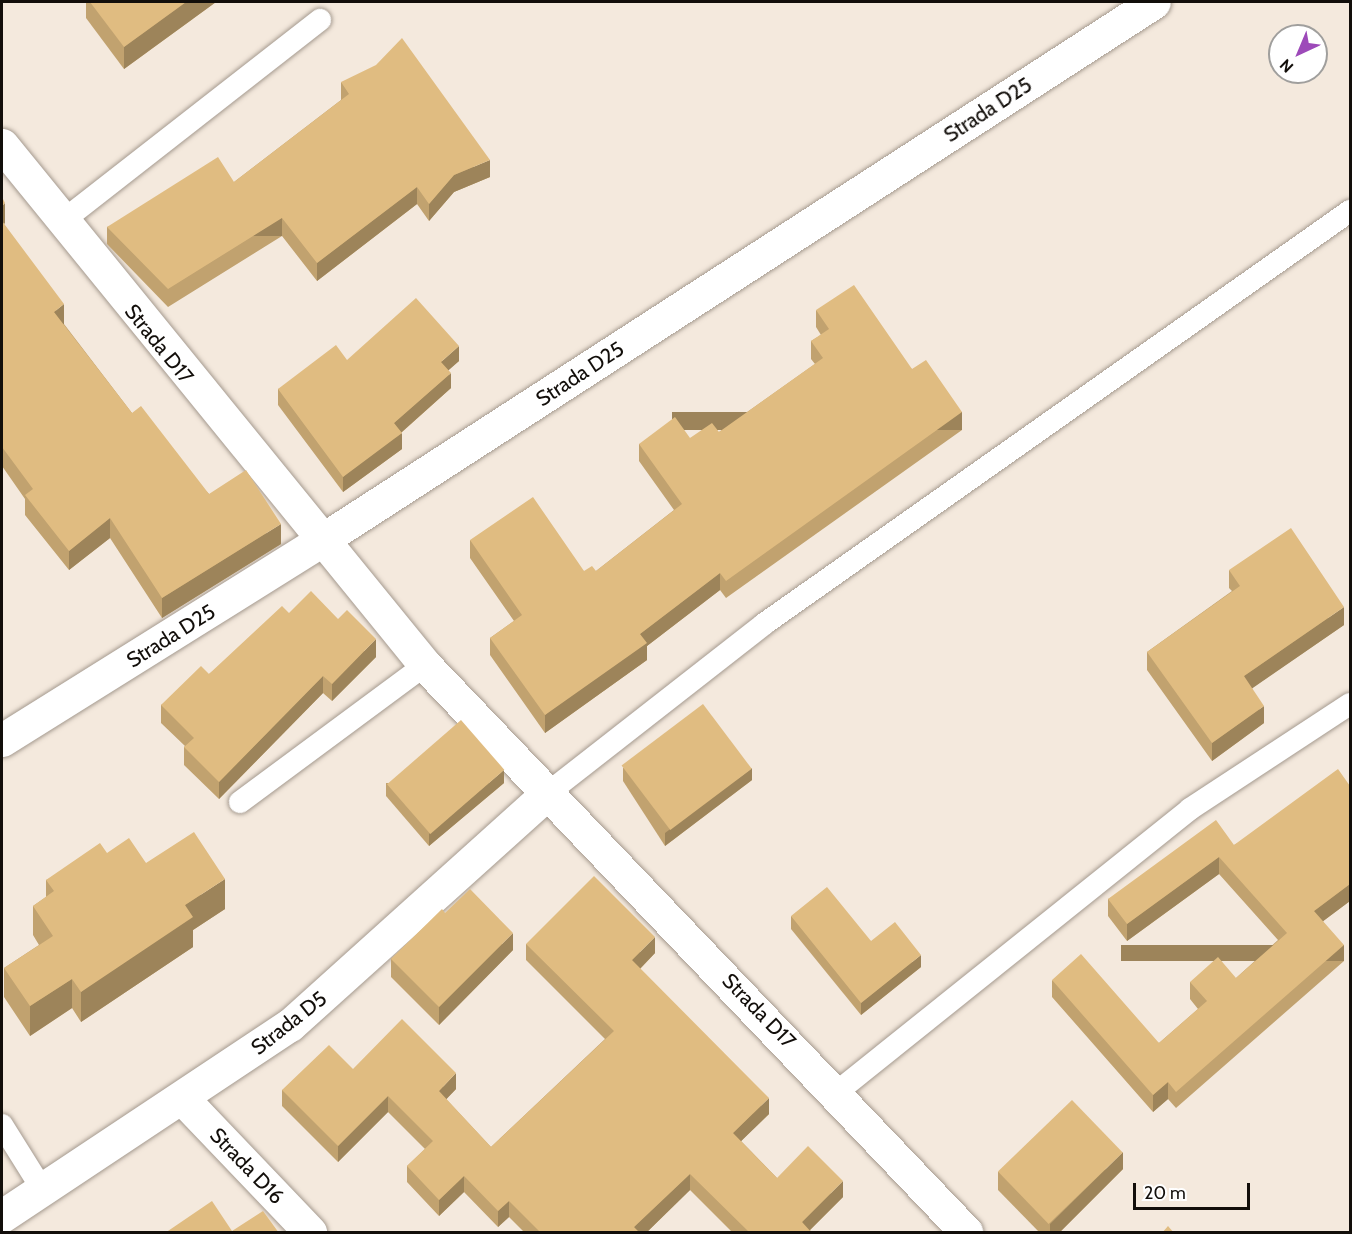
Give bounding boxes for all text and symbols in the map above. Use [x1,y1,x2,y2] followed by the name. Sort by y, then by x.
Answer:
[1268,24,1328,84] north arrow
[1276,55,1297,77] text: N
[939,72,1037,148] street label: Strada D25
[119,299,199,389] street label: Strada D17
[531,336,629,412] street label: Strada D25
[122,599,220,673] street label: Strada D25
[717,968,801,1054] street label: Strada D17
[246,986,332,1060] street label: Strada D5
[205,1123,289,1209] street label: Strada D16
[1136,1171,1253,1209] scale bar
[1144,1182,1186,1204] text: 20 m

